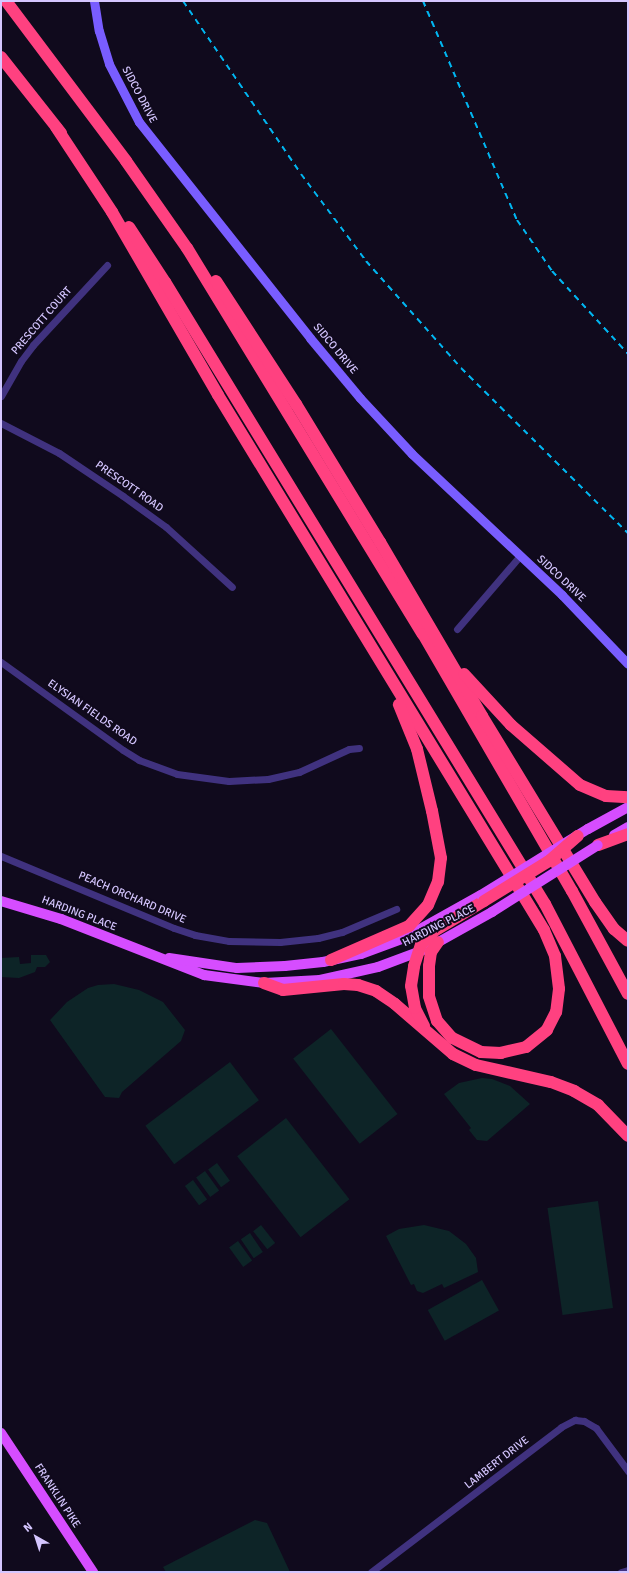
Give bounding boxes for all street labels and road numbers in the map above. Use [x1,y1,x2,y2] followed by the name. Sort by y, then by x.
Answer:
[119,64,159,126] street label: SIDCO DRIVE
[9,284,75,358] street label: PRESCOTT COURT
[310,321,360,377] street label: SIDCO DRIVE
[93,459,165,515] street label: PRESCOTT ROAD
[534,553,588,605] street label: SIDCO DRIVE
[45,677,139,749] street label: ELYSIAN FIELDS ROAD
[76,869,188,927] street label: PEACH ORCHARD DRIVE
[40,894,118,934] street label: HARDING PLACE
[401,902,477,950] street label: HARDING PLACE
[462,1434,532,1492] street label: LAMBERT DRIVE
[31,1461,83,1531] street label: FRANKLIN PIKE

